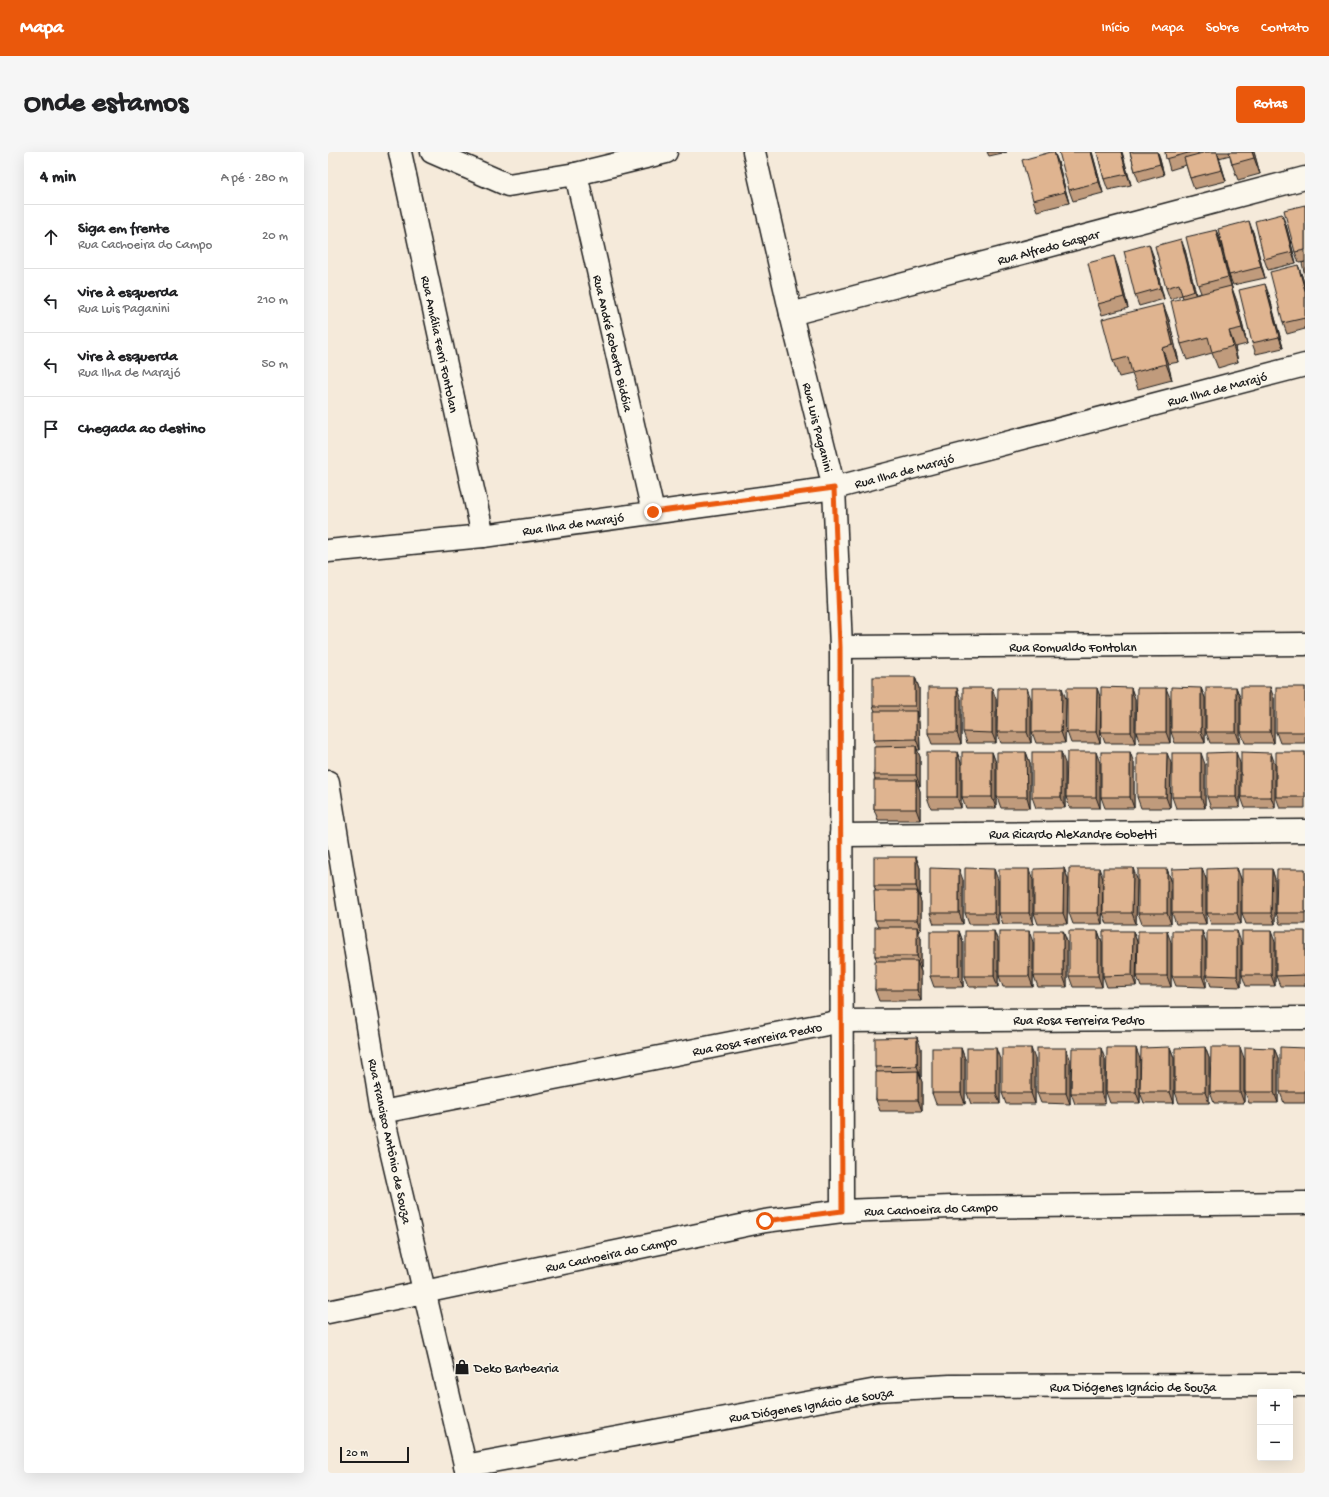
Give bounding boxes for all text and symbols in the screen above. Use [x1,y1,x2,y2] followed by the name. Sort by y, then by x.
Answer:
[20,17,64,40] text: Mapa
[1101,20,1130,37] text: Início
[1152,20,1184,37] text: Mapa
[1206,20,1239,37] text: Sobre
[1261,20,1309,37] text: Contato
[1236,86,1305,123] button: Rotas
[24,88,188,121] text: Onde estamos
[40,168,76,188] text: 4 min
[221,171,288,186] text: A pé · 280 m
[78,220,169,238] text: Siga em frente
[40,226,62,248] icon: ahead
[996,227,1103,269] street label: Rua Alfredo Gaspar
[262,229,288,244] text: 20 m
[78,238,212,253] text: Rua Cachoeira do Campo
[589,274,635,414] street label: Rua André Roberto Bidóia
[417,275,461,415] street label: Rua Amália Ferri Fontolan
[78,284,178,302] text: Vire à esquerda
[40,290,62,312] icon: left
[257,293,288,308] text: 210 m
[78,302,170,317] text: Rua Luis Paganini
[78,348,178,366] text: Vire à esquerda
[40,354,62,376] icon: left
[261,357,288,372] text: 50 m
[78,366,180,381] text: Rua Ilha de Marajó
[1166,370,1269,411] street label: Rua Ilha de Marajó
[798,381,835,474] street label: Rua Luis Paganini
[40,418,62,440] icon: arrive
[78,420,205,438] text: Chegada ao destino
[853,452,956,493] street label: Rua Ilha de Marajó
[644,503,662,521] route end
[522,511,625,540] street label: Rua Ilha de Marajó
[1009,641,1138,656] street label: Rua Romualdo Fontolan
[989,828,1157,843] street label: Rua Ricardo Alexandre Gobetti
[1013,1014,1145,1029] street label: Rua Rosa Ferreira Pedro
[691,1020,824,1060] street label: Rua Rosa Ferreira Pedro
[364,1058,414,1226] street label: Rua Francisco Antônio de Souza
[864,1201,999,1220] street label: Rua Cachoeira do Campo
[756,1212,774,1230] route start
[544,1234,679,1277] street label: Rua Cachoeira do Campo
[453,1358,471,1376] shop icon: Deko Barbearia
[473,1362,559,1377] place label: Deko Barbearia
[1050,1381,1217,1396] street label: Rua Diógenes Ignácio de Souza
[728,1386,895,1427] street label: Rua Diógenes Ignácio de Souza
[1257,1389,1293,1461] map controls
[1257,1389,1293,1425] button: +
[1257,1425,1293,1461] button: −
[340,1445,409,1464] scale bar
[346,1448,368,1460] text: 20 m

